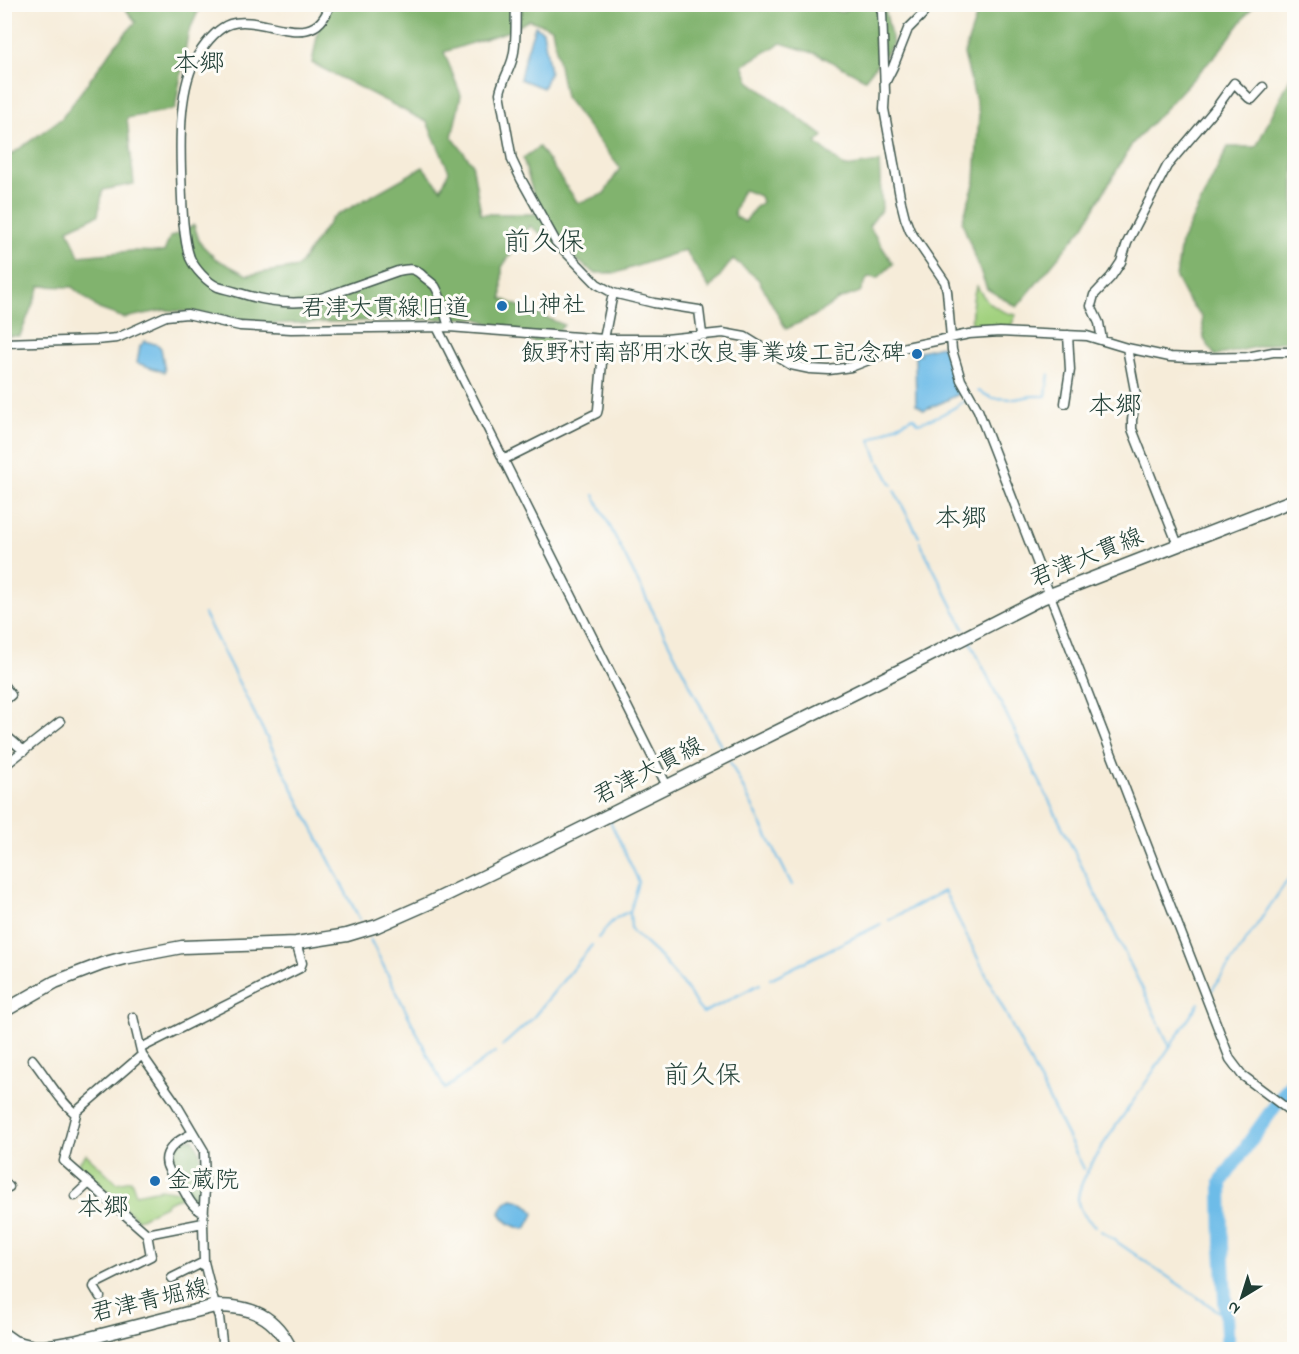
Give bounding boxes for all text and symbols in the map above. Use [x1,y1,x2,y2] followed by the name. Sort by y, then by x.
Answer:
[173,46,225,84] district label: 本郷
[504,224,585,263] district label: 前久保
[514,289,586,324] place label: 山神社
[301,292,469,327] street label: 君津大貫線旧道
[495,299,509,313] marker: 山神社
[521,337,905,372] place label: 飯野村南部用水改良事業竣工記念碑
[910,347,924,361] marker: 飯野村南部用水改良事業竣工記念碑
[1088,388,1142,427] district label: 本郷
[935,501,987,539] district label: 本郷
[1025,520,1149,598] street label: 君津大貫線
[588,729,710,815] street label: 君津大貫線
[663,1058,741,1096] district label: 前久保
[167,1164,239,1199] place label: 金蔵院
[148,1174,162,1188] marker: 金蔵院
[77,1190,129,1228] district label: 本郷
[1212,1267,1272,1327] north arrow
[88,1271,212,1333] street label: 君津青堀線
[1222,1294,1246,1320] text: N

